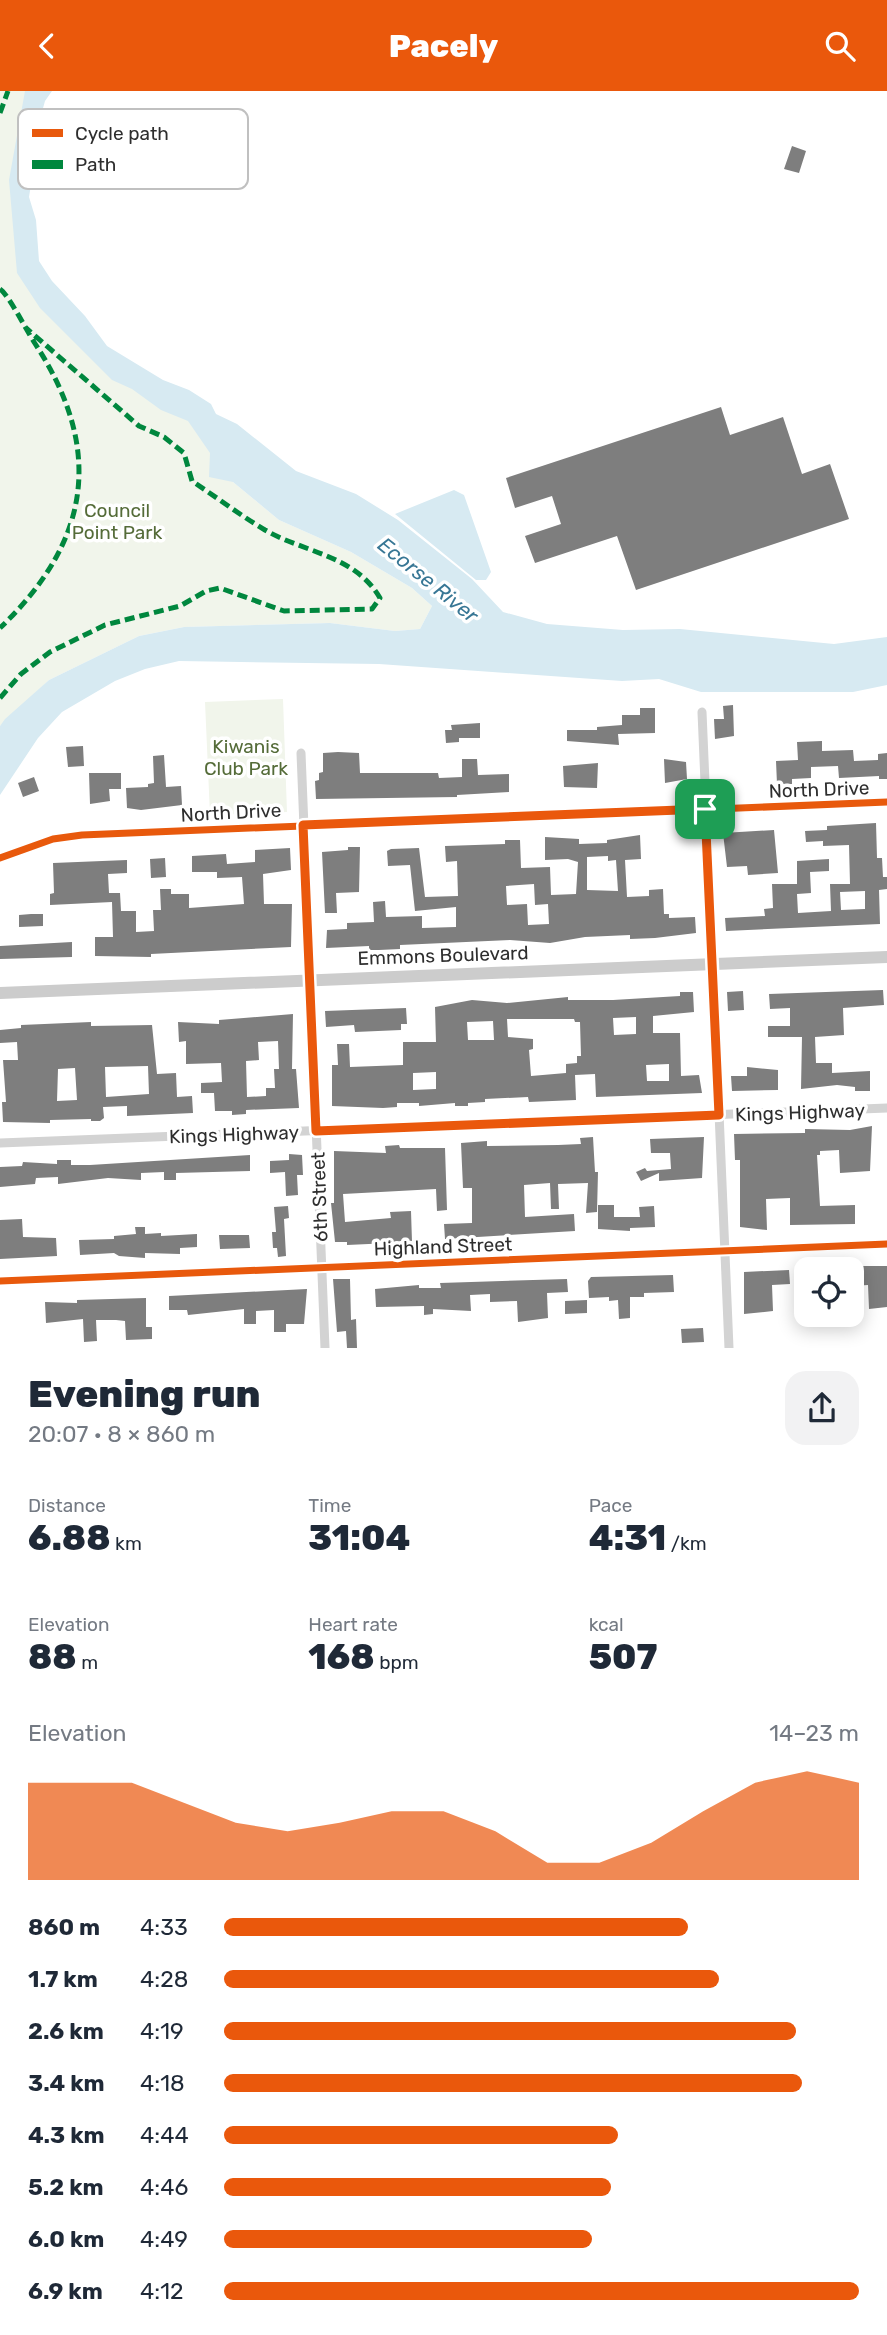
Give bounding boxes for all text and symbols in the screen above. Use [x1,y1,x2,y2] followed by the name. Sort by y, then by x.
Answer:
[28,27,66,65] icon: back
[389,27,498,65] text: Pacely
[821,27,859,65] icon: search
[18,109,248,189] legend
[75,122,169,145] text: Cycle path
[75,153,116,176] text: Path
[72,499,162,544] park label: Council Point Park
[373,532,484,628] water label: Ecorse River
[204,735,288,780] park label: Kiwanis Club Park
[768,776,870,803] street label: North Drive
[675,779,735,839] pin
[686,790,724,828] icon: arrive
[180,798,282,827] street label: North Drive
[357,941,529,970] street label: Emmons Boulevard
[735,1099,865,1126] street label: Kings Highway
[169,1121,299,1148] street label: Kings Highway
[306,1151,333,1242] street label: 6th Street
[373,1233,513,1260] street label: Highland Street
[794,1257,864,1327] map controls
[794,1257,864,1327] button: locate
[28,1371,261,1417] text: Evening run
[785,1371,859,1445] button: share
[28,1420,215,1448] text: 20:07 · 8 × 860 m
[28,1494,106,1517] text: Distance
[308,1494,351,1517] text: Time
[589,1494,632,1517] text: Pace
[28,1517,110,1559] text: 6.88
[308,1517,410,1559] text: 31:04
[589,1517,666,1559] text: 4:31
[110,1532,142,1555] text: km
[666,1532,707,1555] text: /km
[28,1613,109,1636] text: Elevation
[308,1613,398,1636] text: Heart rate
[589,1613,624,1636] text: kcal
[28,1636,77,1678] text: 88
[308,1636,375,1678] text: 168
[589,1636,657,1678] text: 507
[77,1651,98,1674] text: m
[375,1651,419,1674] text: bpm
[28,1719,127,1747] text: Elevation
[769,1719,859,1747] text: 14–23 m
[28,1913,100,1941] text: 860 m
[140,1913,188,1941] text: 4:33
[28,1965,98,1993] text: 1.7 km
[140,1965,188,1993] text: 4:28
[28,2017,104,2045] text: 2.6 km
[140,2017,184,2045] text: 4:19
[28,2069,105,2097] text: 3.4 km
[140,2069,185,2097] text: 4:18
[28,2121,105,2149] text: 4.3 km
[140,2121,189,2149] text: 4:44
[28,2173,104,2201] text: 5.2 km
[140,2173,188,2201] text: 4:46
[28,2225,104,2253] text: 6.0 km
[140,2225,188,2253] text: 4:49
[28,2277,103,2305] text: 6.9 km
[140,2277,184,2305] text: 4:12

